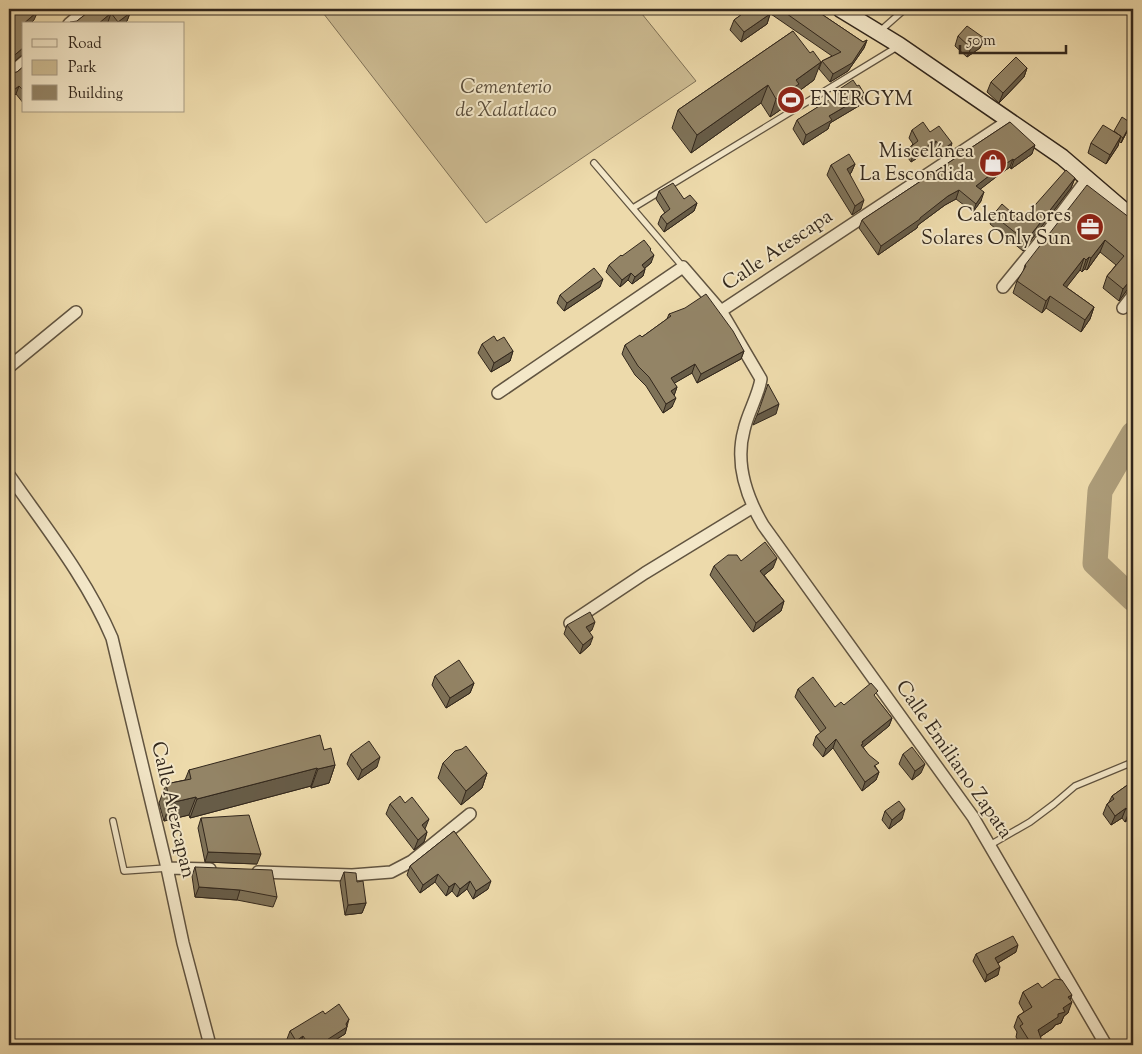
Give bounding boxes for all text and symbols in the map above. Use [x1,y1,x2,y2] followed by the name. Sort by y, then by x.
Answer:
[22,22,185,112] legend
[960,22,1066,54] scale bar
[966,31,996,52] text: 50 m
[68,34,102,55] text: Road
[68,58,97,79] text: Park
[455,74,557,126] park label: Cementerio de Xalatlaco
[68,84,123,105] text: Building
[776,85,806,115] sports icon: ENERGYM
[810,86,913,115] place label: ENERGYM
[860,138,974,190] place label: Miscelánea La Escondida
[978,148,1008,178] shop icon: Miscelánea La Escondida
[921,202,1071,254] place label: Calentadores Solares Only Sun
[717,203,839,299] street label: Calle Atescapa
[1075,212,1105,242] office icon: Calentadores Solares Only Sun
[887,675,1019,845] street label: Calle Emiliano Zapata
[142,739,202,881] street label: Calle Atezcapan

